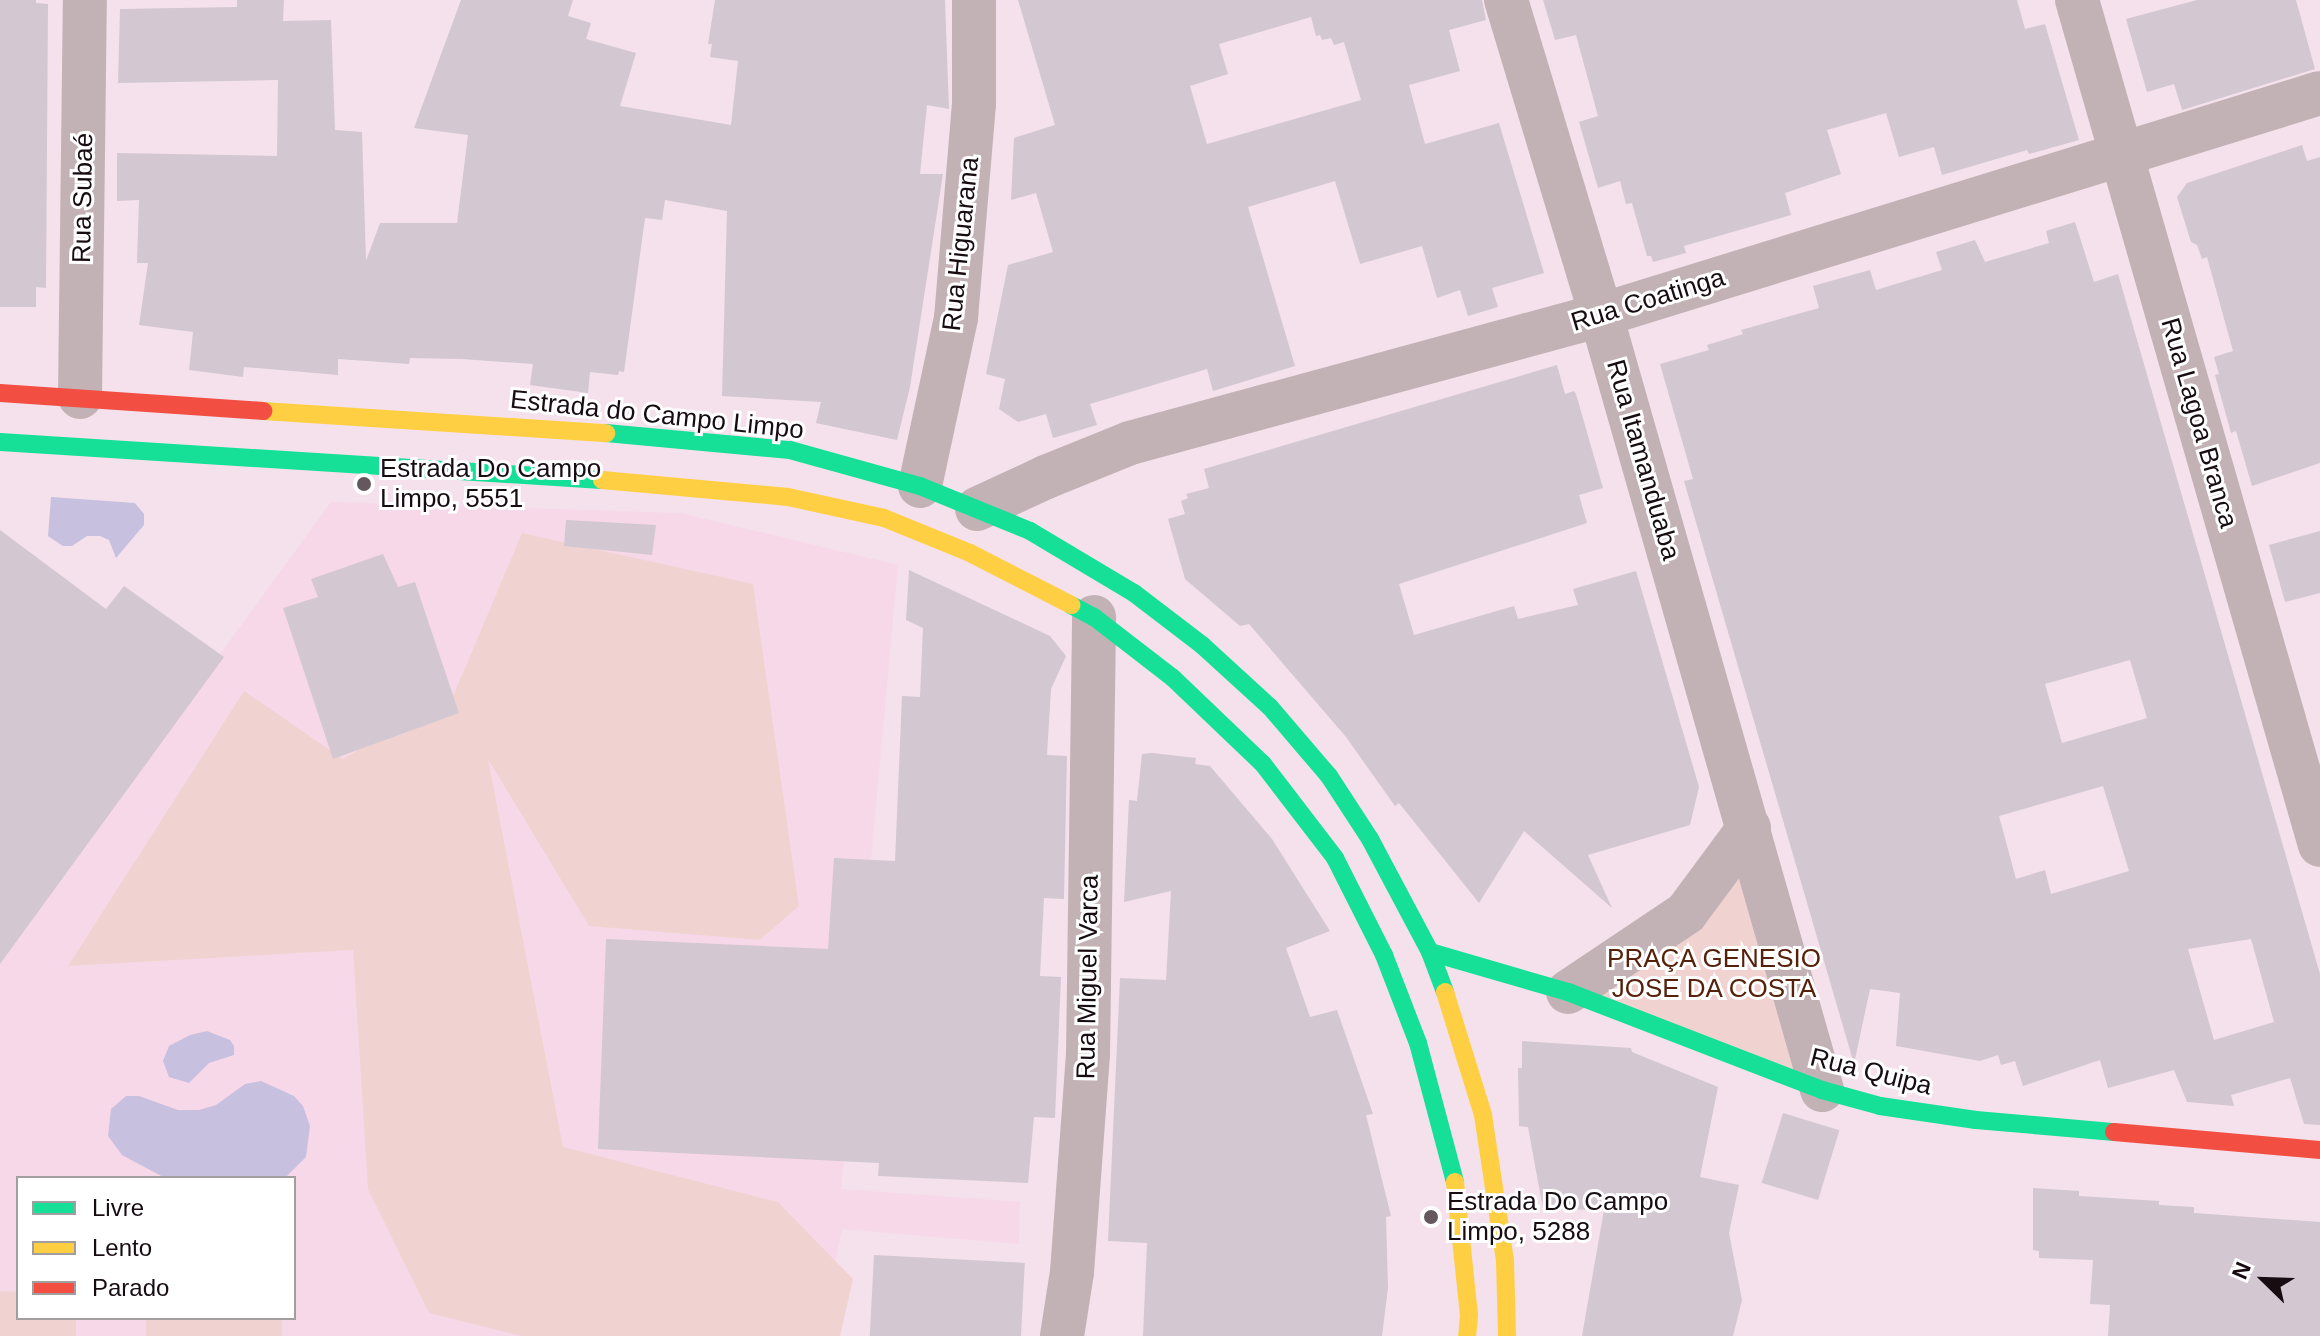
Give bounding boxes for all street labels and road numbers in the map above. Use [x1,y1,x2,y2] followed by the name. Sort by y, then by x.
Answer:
[66,133,100,263] street label: Rua Subaé
[936,155,986,333] street label: Rua Higuarana
[1567,262,1729,338] street label: Rua Coatinga
[2154,314,2244,532] street label: Rua Lagoa Branca
[1600,356,1686,564] street label: Rua Itamanduaba
[509,384,805,446] street label: Estrada do Campo Limpo
[1071,874,1105,1080] street label: Rua Miguel Varca
[1807,1042,1935,1102] street label: Rua Quipa

